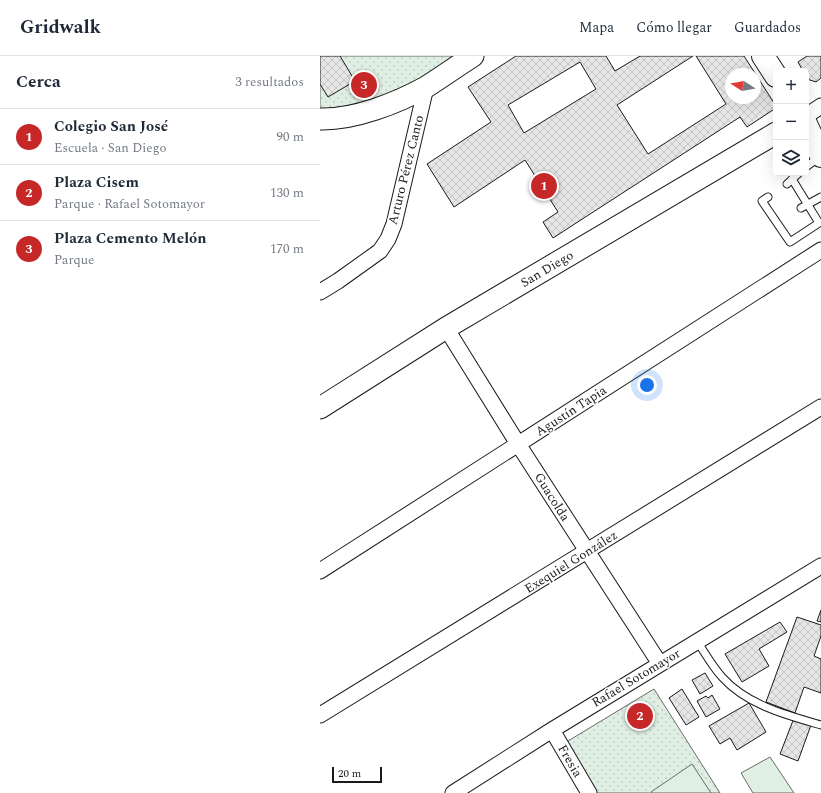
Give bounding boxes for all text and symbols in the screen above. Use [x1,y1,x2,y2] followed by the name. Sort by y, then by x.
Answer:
[20,13,101,42] text: Gridwalk
[579,17,614,38] text: Mapa
[636,17,712,38] text: Cómo llegar
[734,17,801,38] text: Guardados
[725,68,761,104] north arrow
[773,68,809,176] map controls
[773,68,809,104] button: +
[16,69,61,95] text: Cerca
[351,70,377,100] pin: 3
[235,72,304,92] text: 3 resultados
[773,104,809,140] button: −
[383,113,429,227] street label: Arturo Pérez Canto
[54,115,168,138] text: Colegio San José
[25,127,33,147] text: 1
[277,127,304,147] text: 90 m
[54,138,167,158] text: Escuela · San Diego
[773,140,809,176] button: layers
[54,171,139,194] text: Plaza Cisem
[531,171,557,201] pin: 1
[25,183,33,203] text: 2
[270,183,304,203] text: 130 m
[54,194,205,214] text: Parque · Rafael Sotomayor
[54,227,207,250] text: Plaza Cemento Melón
[25,239,33,259] text: 3
[270,239,304,259] text: 170 m
[517,245,577,293] street label: San Diego
[54,250,94,270] text: Parque
[637,375,657,395] your location
[531,380,611,442] street label: Agustín Tapia
[529,469,575,526] street label: Guacolda
[521,525,621,599] street label: Exequiel González
[588,643,684,713] street label: Rafael Sotomayor
[627,701,653,731] pin: 2
[553,741,588,782] street label: Fresia
[332,765,382,784] scale bar
[338,765,361,782] text: 20 m

